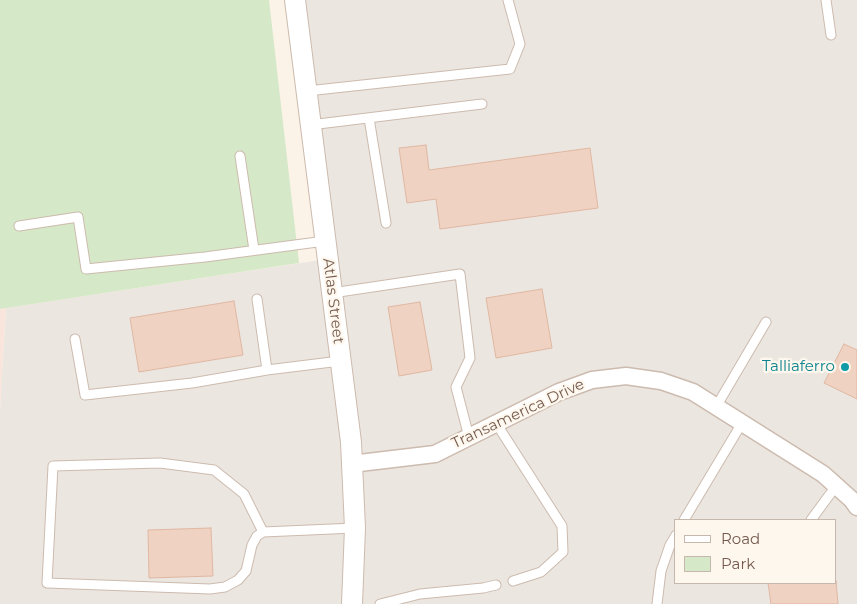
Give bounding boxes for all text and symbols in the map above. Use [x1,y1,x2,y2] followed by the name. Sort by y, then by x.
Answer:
[319,257,347,345] street label: Atlas Street
[762,358,835,376] place label: Talliaferro
[839,361,851,373] marker: Talliaferro
[449,375,587,453] street label: Transamerica Drive
[674,519,837,584] legend
[721,529,760,548] text: Road
[721,554,755,573] text: Park

